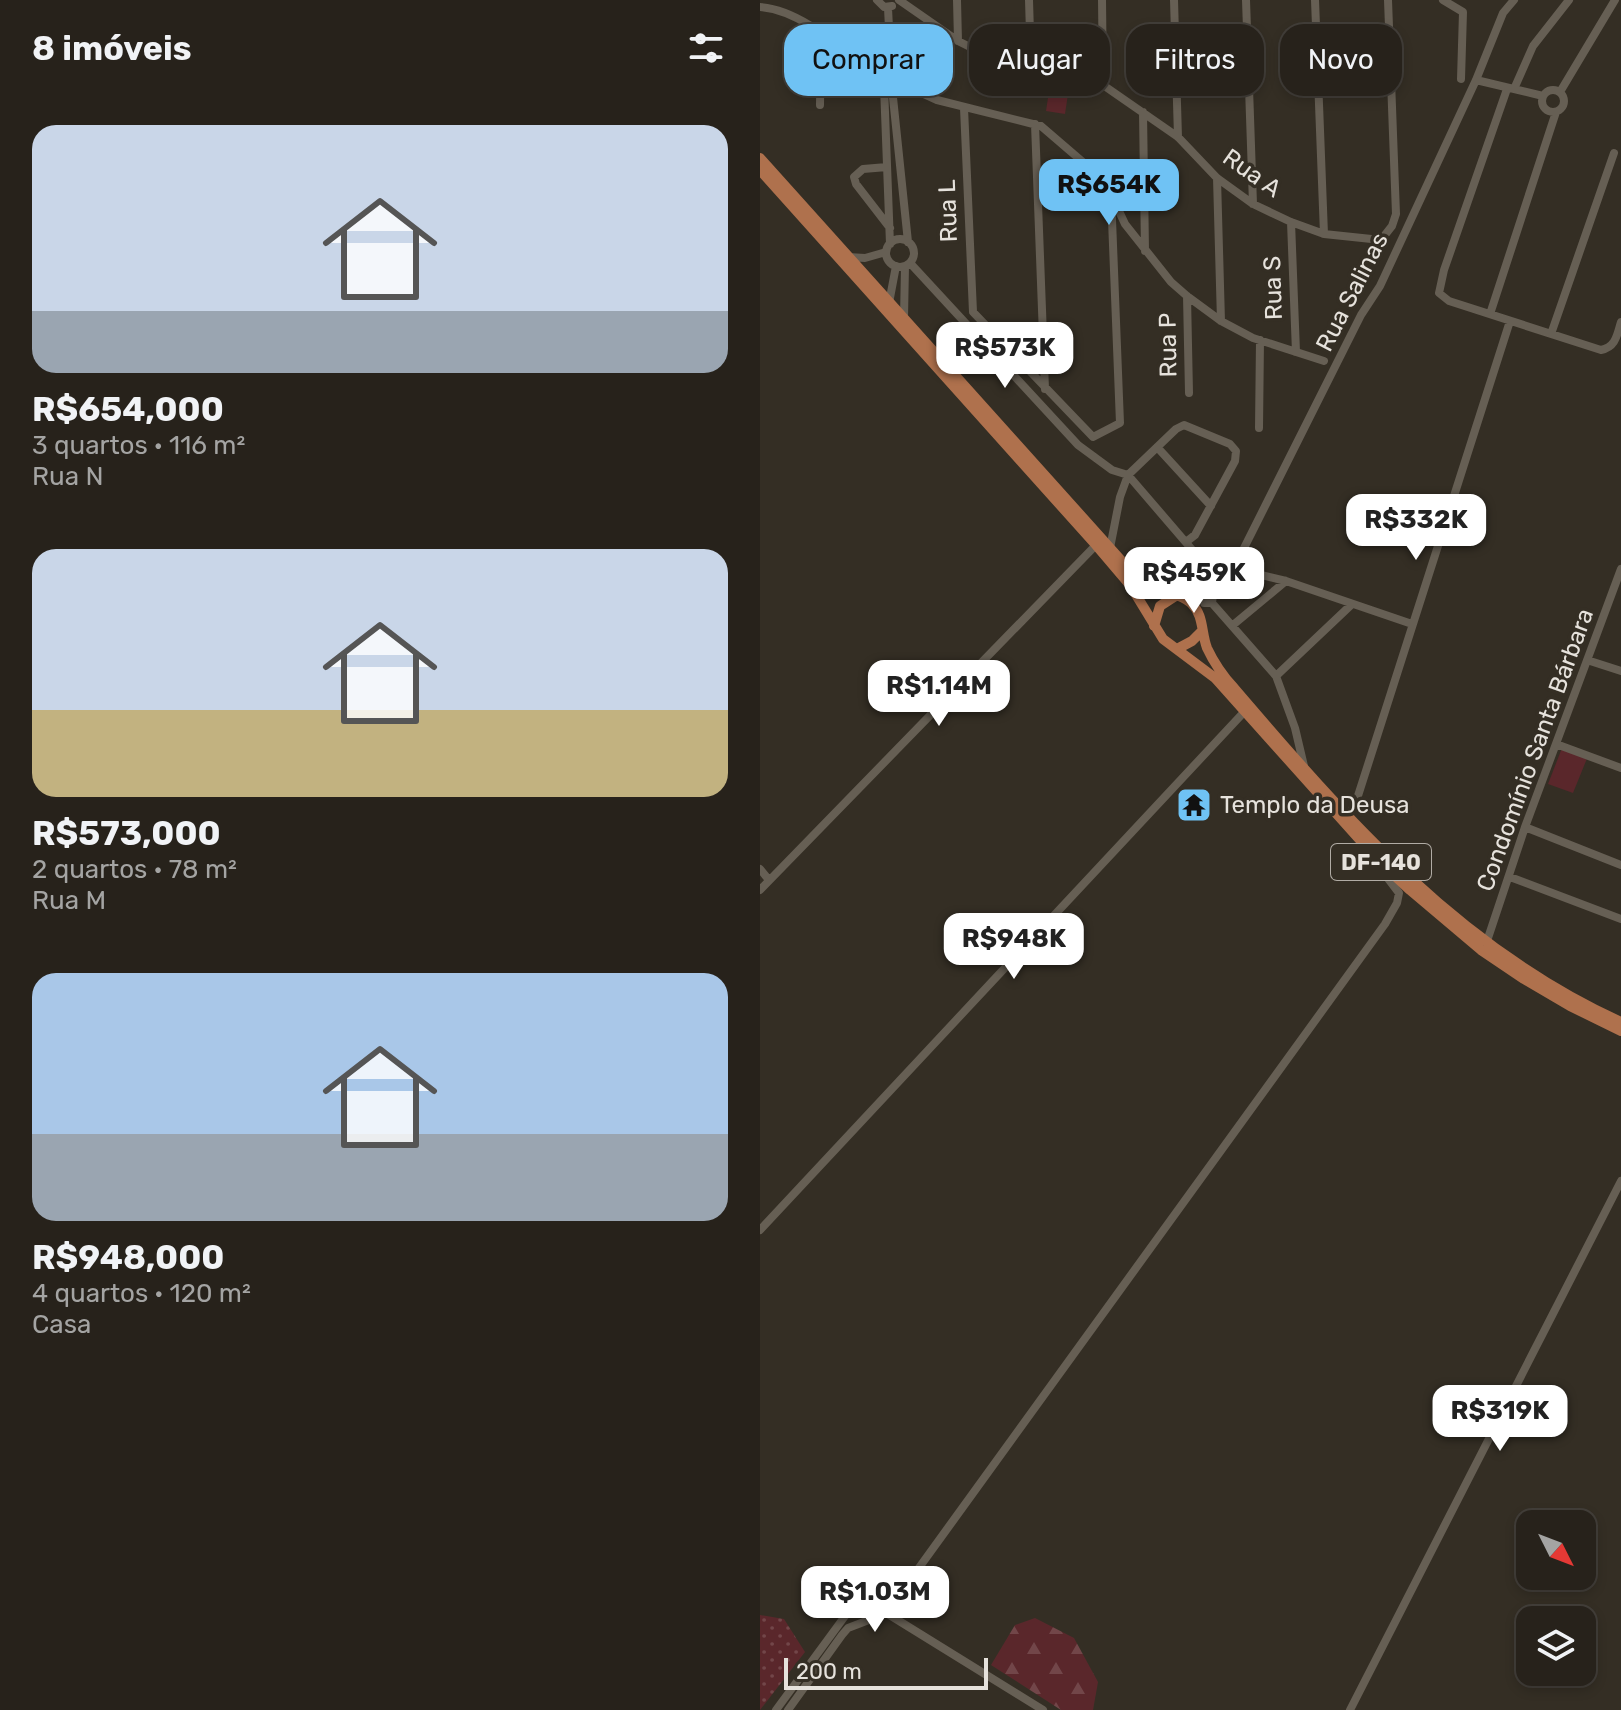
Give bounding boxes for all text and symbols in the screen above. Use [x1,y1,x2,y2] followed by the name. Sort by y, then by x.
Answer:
[784,24,953,96] chip: Comprar
[969,24,1110,96] chip: Alugar
[1126,24,1264,96] chip: Filtros
[1280,24,1402,96] chip: Novo
[684,26,728,70] icon: filters
[32,28,192,69] text: 8 imóveis
[1217,143,1287,203] street label: Rua A
[1044,159,1174,227] pin: R$654K
[1057,169,1161,200] text: R$654K
[308,177,452,321] icon: home
[933,179,963,243] street label: Rua L
[1310,228,1394,356] street label: Rua Salinas
[1258,255,1288,321] street label: Rua S
[1153,312,1183,378] street label: Rua P
[940,322,1070,390] pin: R$573K
[954,332,1056,363] text: R$573K
[32,389,224,430] text: R$654,000
[32,430,245,461] text: 3 quartos · 116 m²
[32,461,103,492] text: Rua N
[1351,494,1481,562] pin: R$332K
[1364,504,1468,535] text: R$332K
[1129,547,1259,615] pin: R$459K
[1142,557,1246,588] text: R$459K
[308,601,452,745] icon: home
[1471,605,1599,895] street label: Condomínio Santa Bárbara
[865,660,1013,728] pin: R$1.14M
[886,670,992,701] text: R$1.14M
[1175,786,1213,824] temple icon: Templo da Deusa
[1220,791,1409,819] place label: Templo da Deusa
[32,813,221,854] text: R$573,000
[1331,844,1431,880] road number: DF-140
[32,854,237,885] text: 2 quartos · 78 m²
[32,885,106,916] text: Rua M
[949,913,1079,981] pin: R$948K
[962,923,1066,954] text: R$948K
[308,1025,452,1169] icon: home
[32,1237,224,1278] text: R$948,000
[32,1278,251,1309] text: 4 quartos · 120 m²
[32,1309,91,1340] text: Casa
[1435,1385,1565,1453] pin: R$319K
[1451,1395,1549,1426] text: R$319K
[1516,1510,1596,1590] north arrow
[1516,1510,1596,1686] map controls
[801,1566,949,1634] pin: R$1.03M
[819,1576,931,1607] text: R$1.03M
[1516,1606,1596,1686] button: layers
[784,1654,988,1690] scale bar
[796,1658,862,1685] text: 200 m

